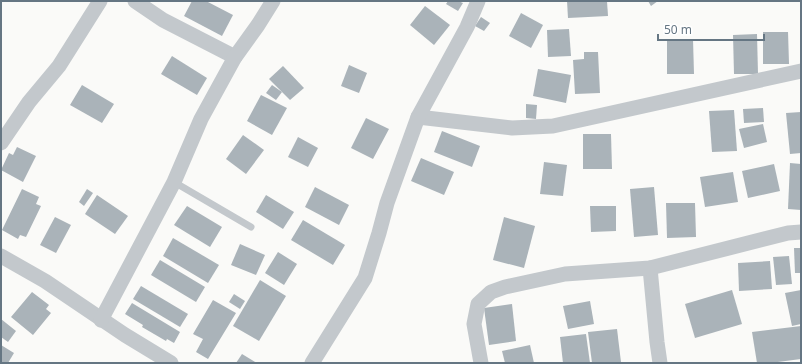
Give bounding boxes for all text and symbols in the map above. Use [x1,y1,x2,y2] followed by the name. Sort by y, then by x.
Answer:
[658,16,764,42] scale bar
[664,21,692,38] text: 50 m

